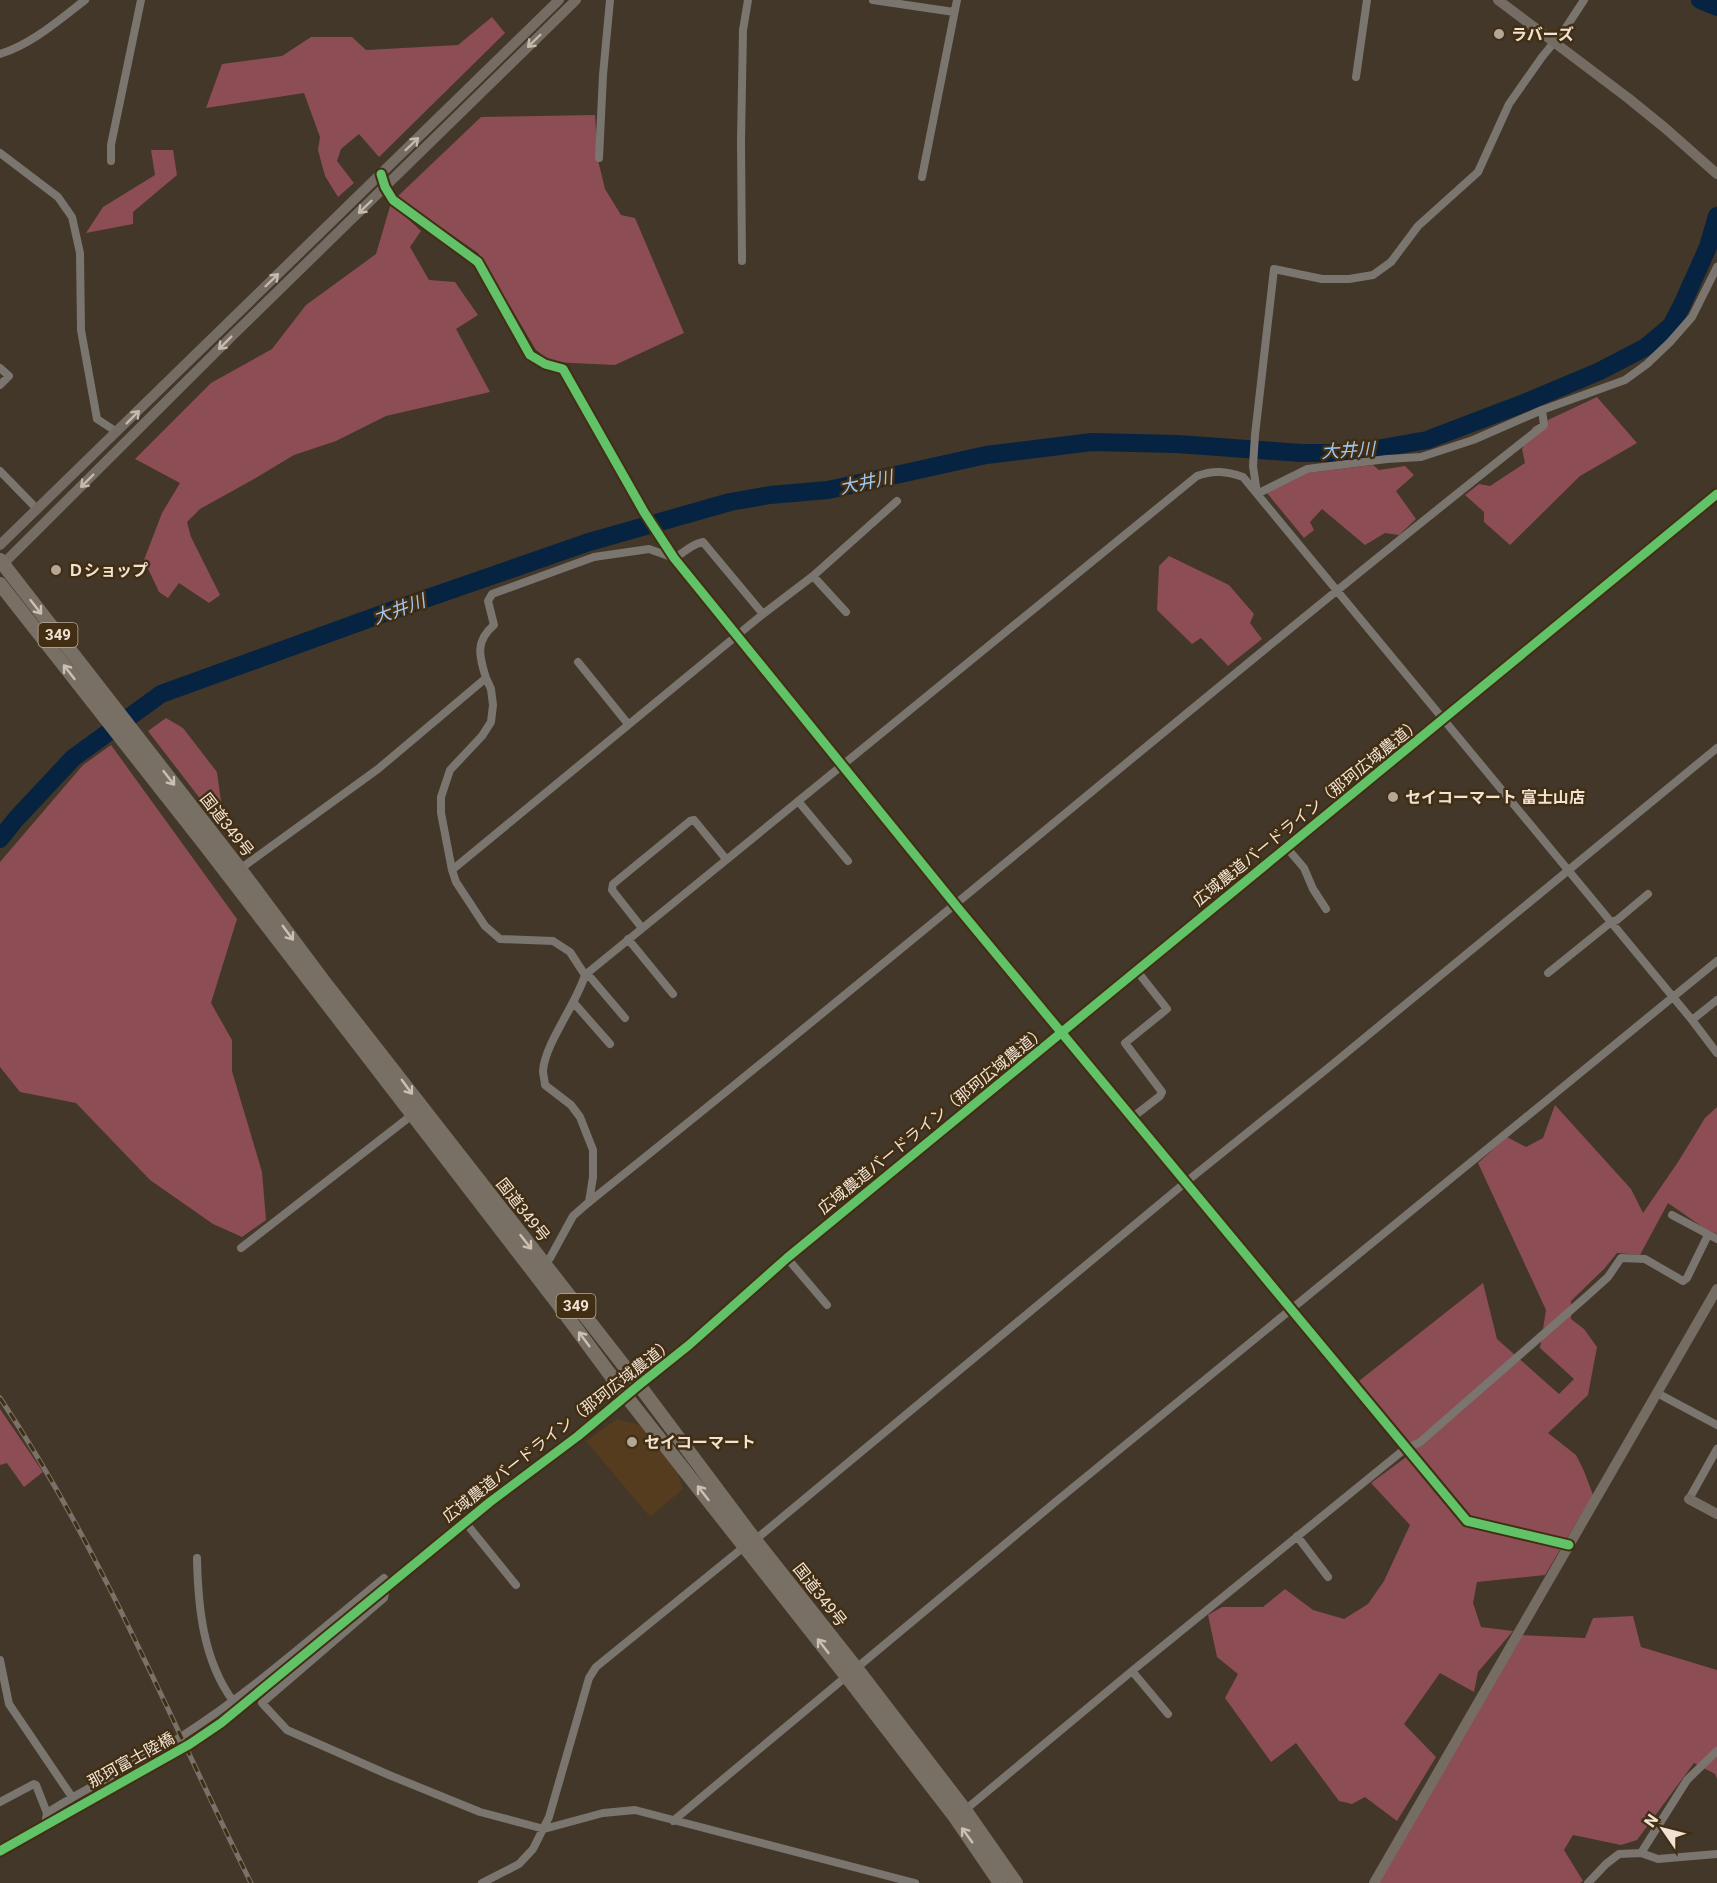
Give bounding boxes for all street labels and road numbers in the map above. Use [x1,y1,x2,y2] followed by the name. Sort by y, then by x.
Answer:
[38,623,78,647] road number: 349
[1189,714,1425,910] street label: 広域農道バードライン（那珂広域農道）
[196,790,258,860] street label: 国道349号
[814,1022,1050,1218] street label: 広域農道バードライン（那珂広域農道）
[492,1175,554,1245] street label: 国道349号
[556,1294,596,1318] road number: 349
[439,1334,677,1526] street label: 広域農道バードライン（那珂広域農道）
[789,1560,851,1630] street label: 国道349号
[84,1728,178,1792] street label: 那珂富士陸橋

